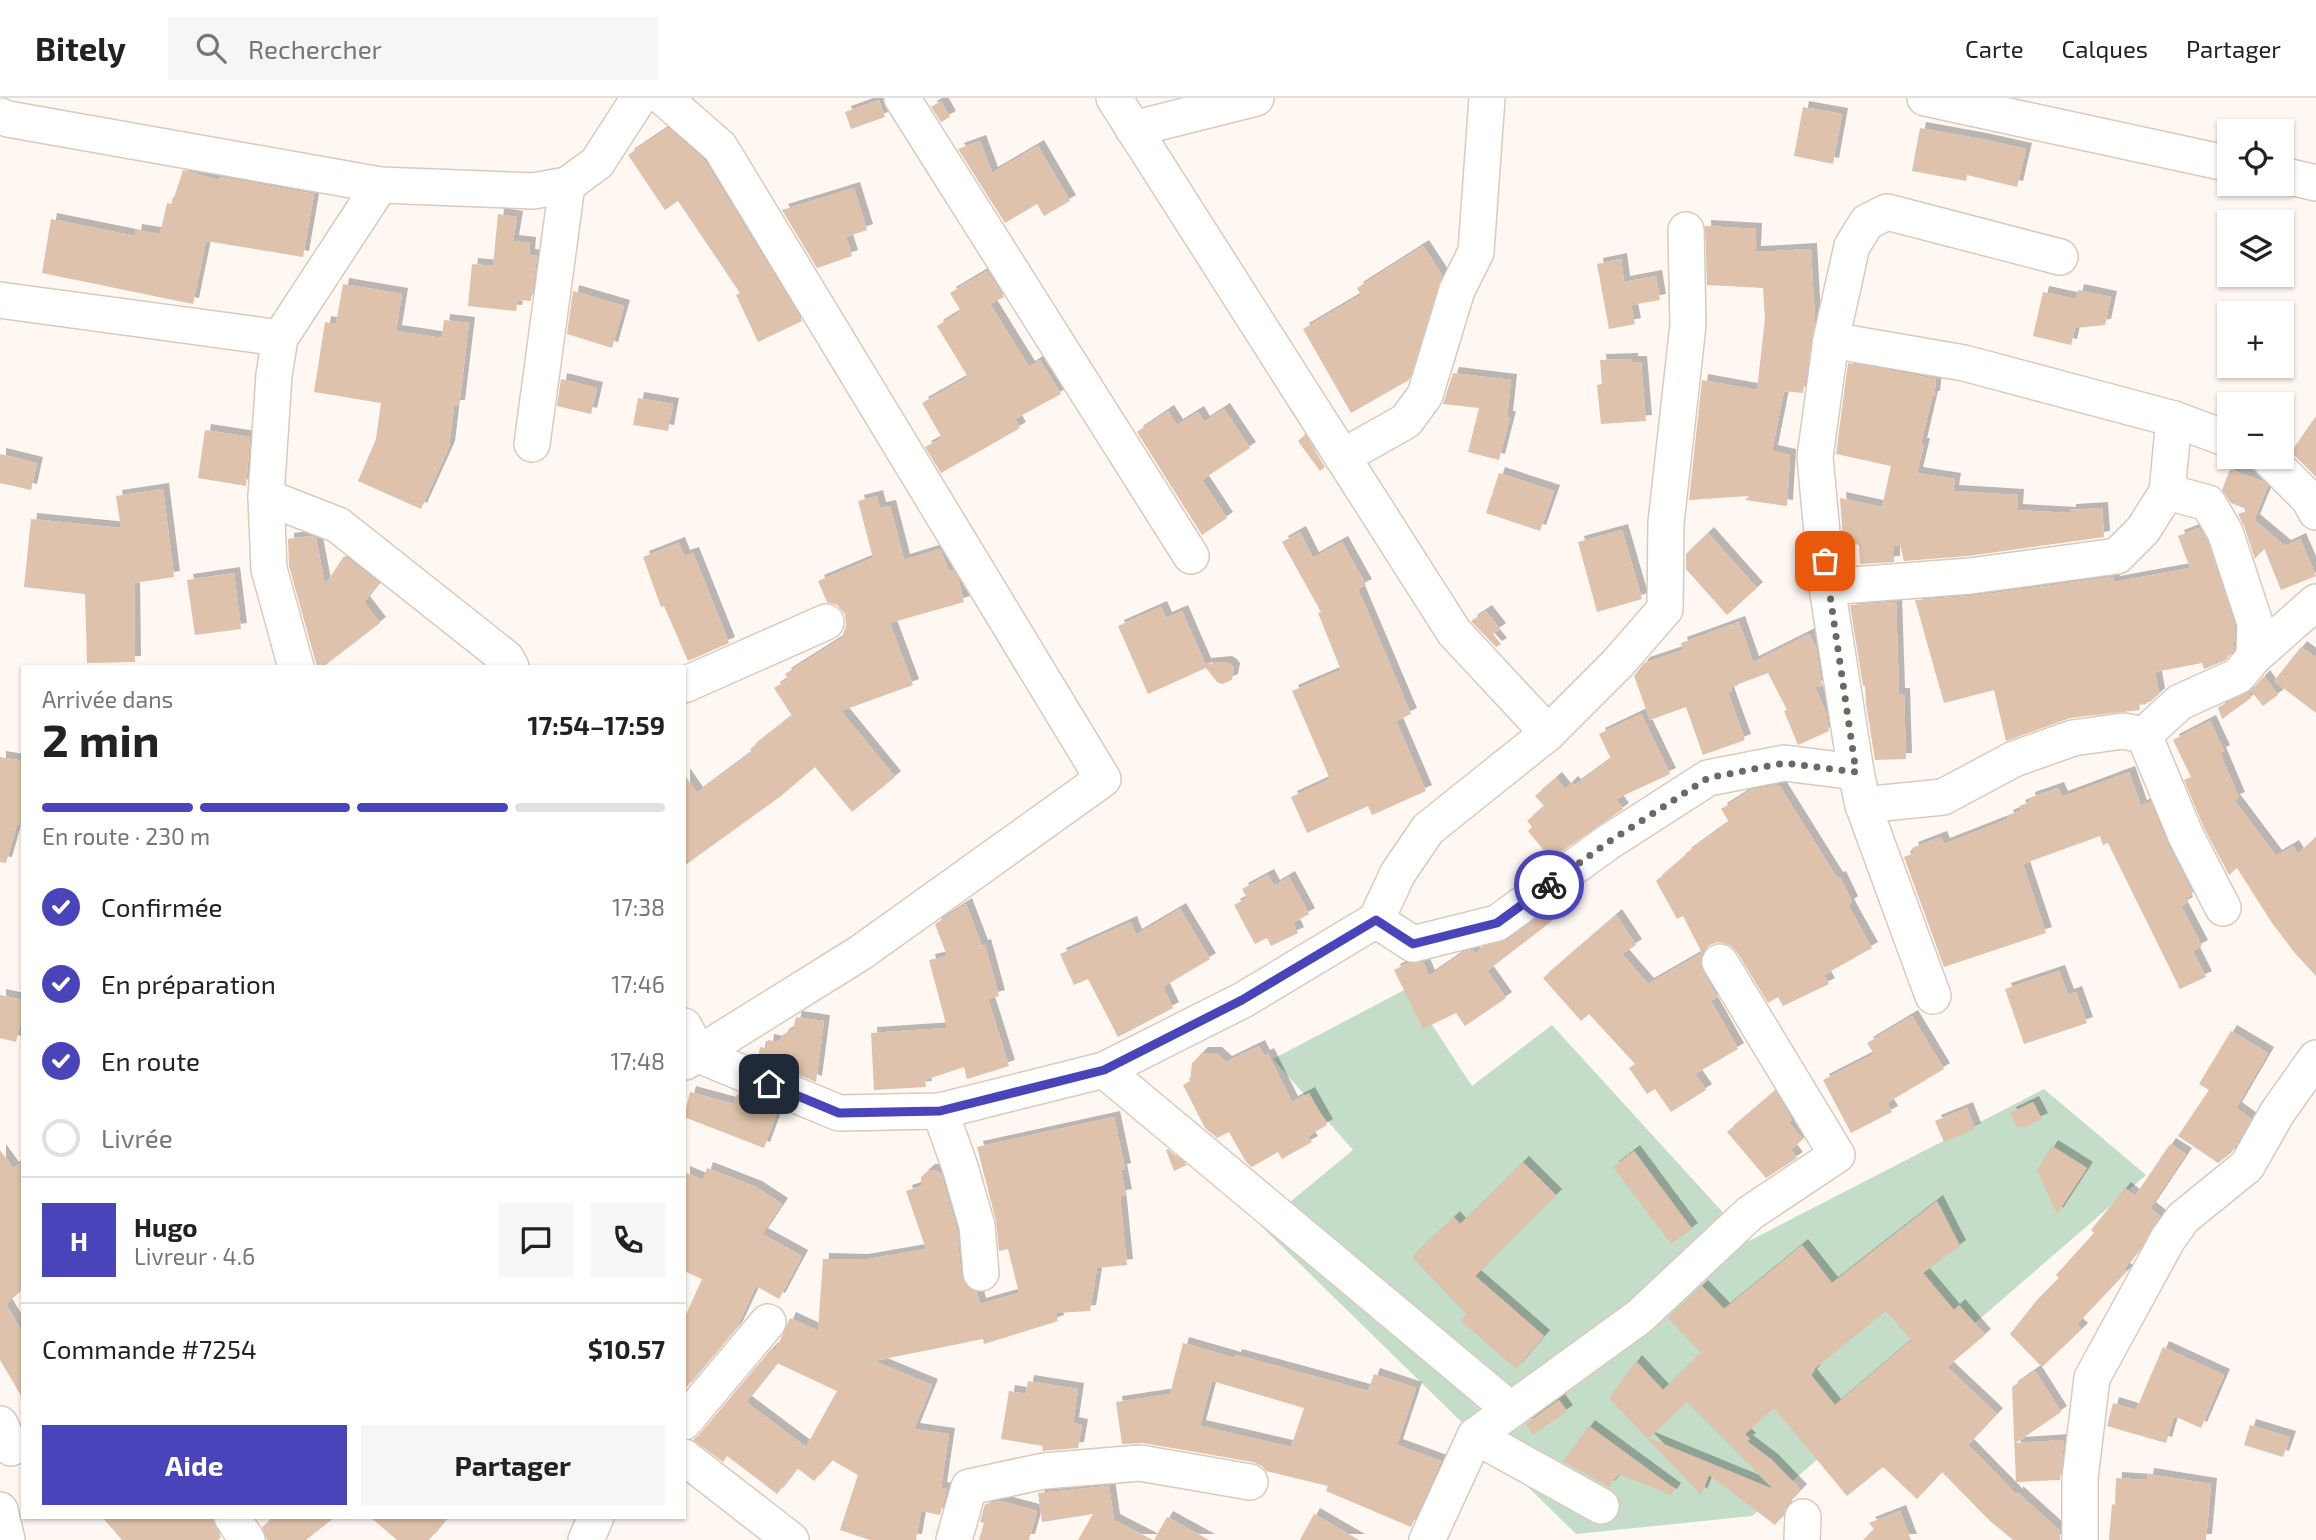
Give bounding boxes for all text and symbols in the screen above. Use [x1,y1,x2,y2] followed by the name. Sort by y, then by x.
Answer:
[168,17,658,80] search box
[35,28,126,68] text: Bitely
[192,29,230,67] icon: search
[248,33,382,64] text: Rechercher
[1965,34,2024,63] text: Carte
[2062,34,2148,63] text: Calques
[2186,34,2281,63] text: Partager
[2217,119,2294,469] map controls
[2217,119,2294,196] button: locate
[2217,210,2294,287] button: layers
[2217,301,2294,378] button: +
[2217,392,2294,469] button: −
[1795,531,1855,591] pin
[1806,542,1844,580] icon: bag
[42,685,173,713] text: Arrivée dans
[527,709,665,740] text: 17:54–17:59
[42,711,160,766] text: 2 min
[42,822,210,850] text: En route · 230 m
[1514,850,1584,920] courier
[1530,866,1568,904] icon: bike
[42,888,80,926] icon: check
[101,891,223,922] text: Confirmée
[612,893,665,921] text: 17:38
[42,965,80,1003] icon: check
[101,968,276,999] text: En préparation
[611,970,665,998] text: 17:46
[42,1042,80,1080] icon: check
[101,1045,200,1076] text: En route
[611,1047,665,1075] text: 17:48
[739,1054,799,1114] pin
[750,1065,788,1103] icon: home
[101,1122,173,1153] text: Livrée
[499,1203,573,1277] button: chat
[591,1203,665,1277] button: phone
[134,1211,198,1242] text: Hugo
[70,1225,88,1256] text: H
[134,1242,255,1270] text: Livreur · 4.6
[42,1333,257,1364] text: Commande #7254
[588,1333,665,1364] text: $10.57
[42,1425,347,1505] button: Aide
[361,1425,665,1505] button: Partager

